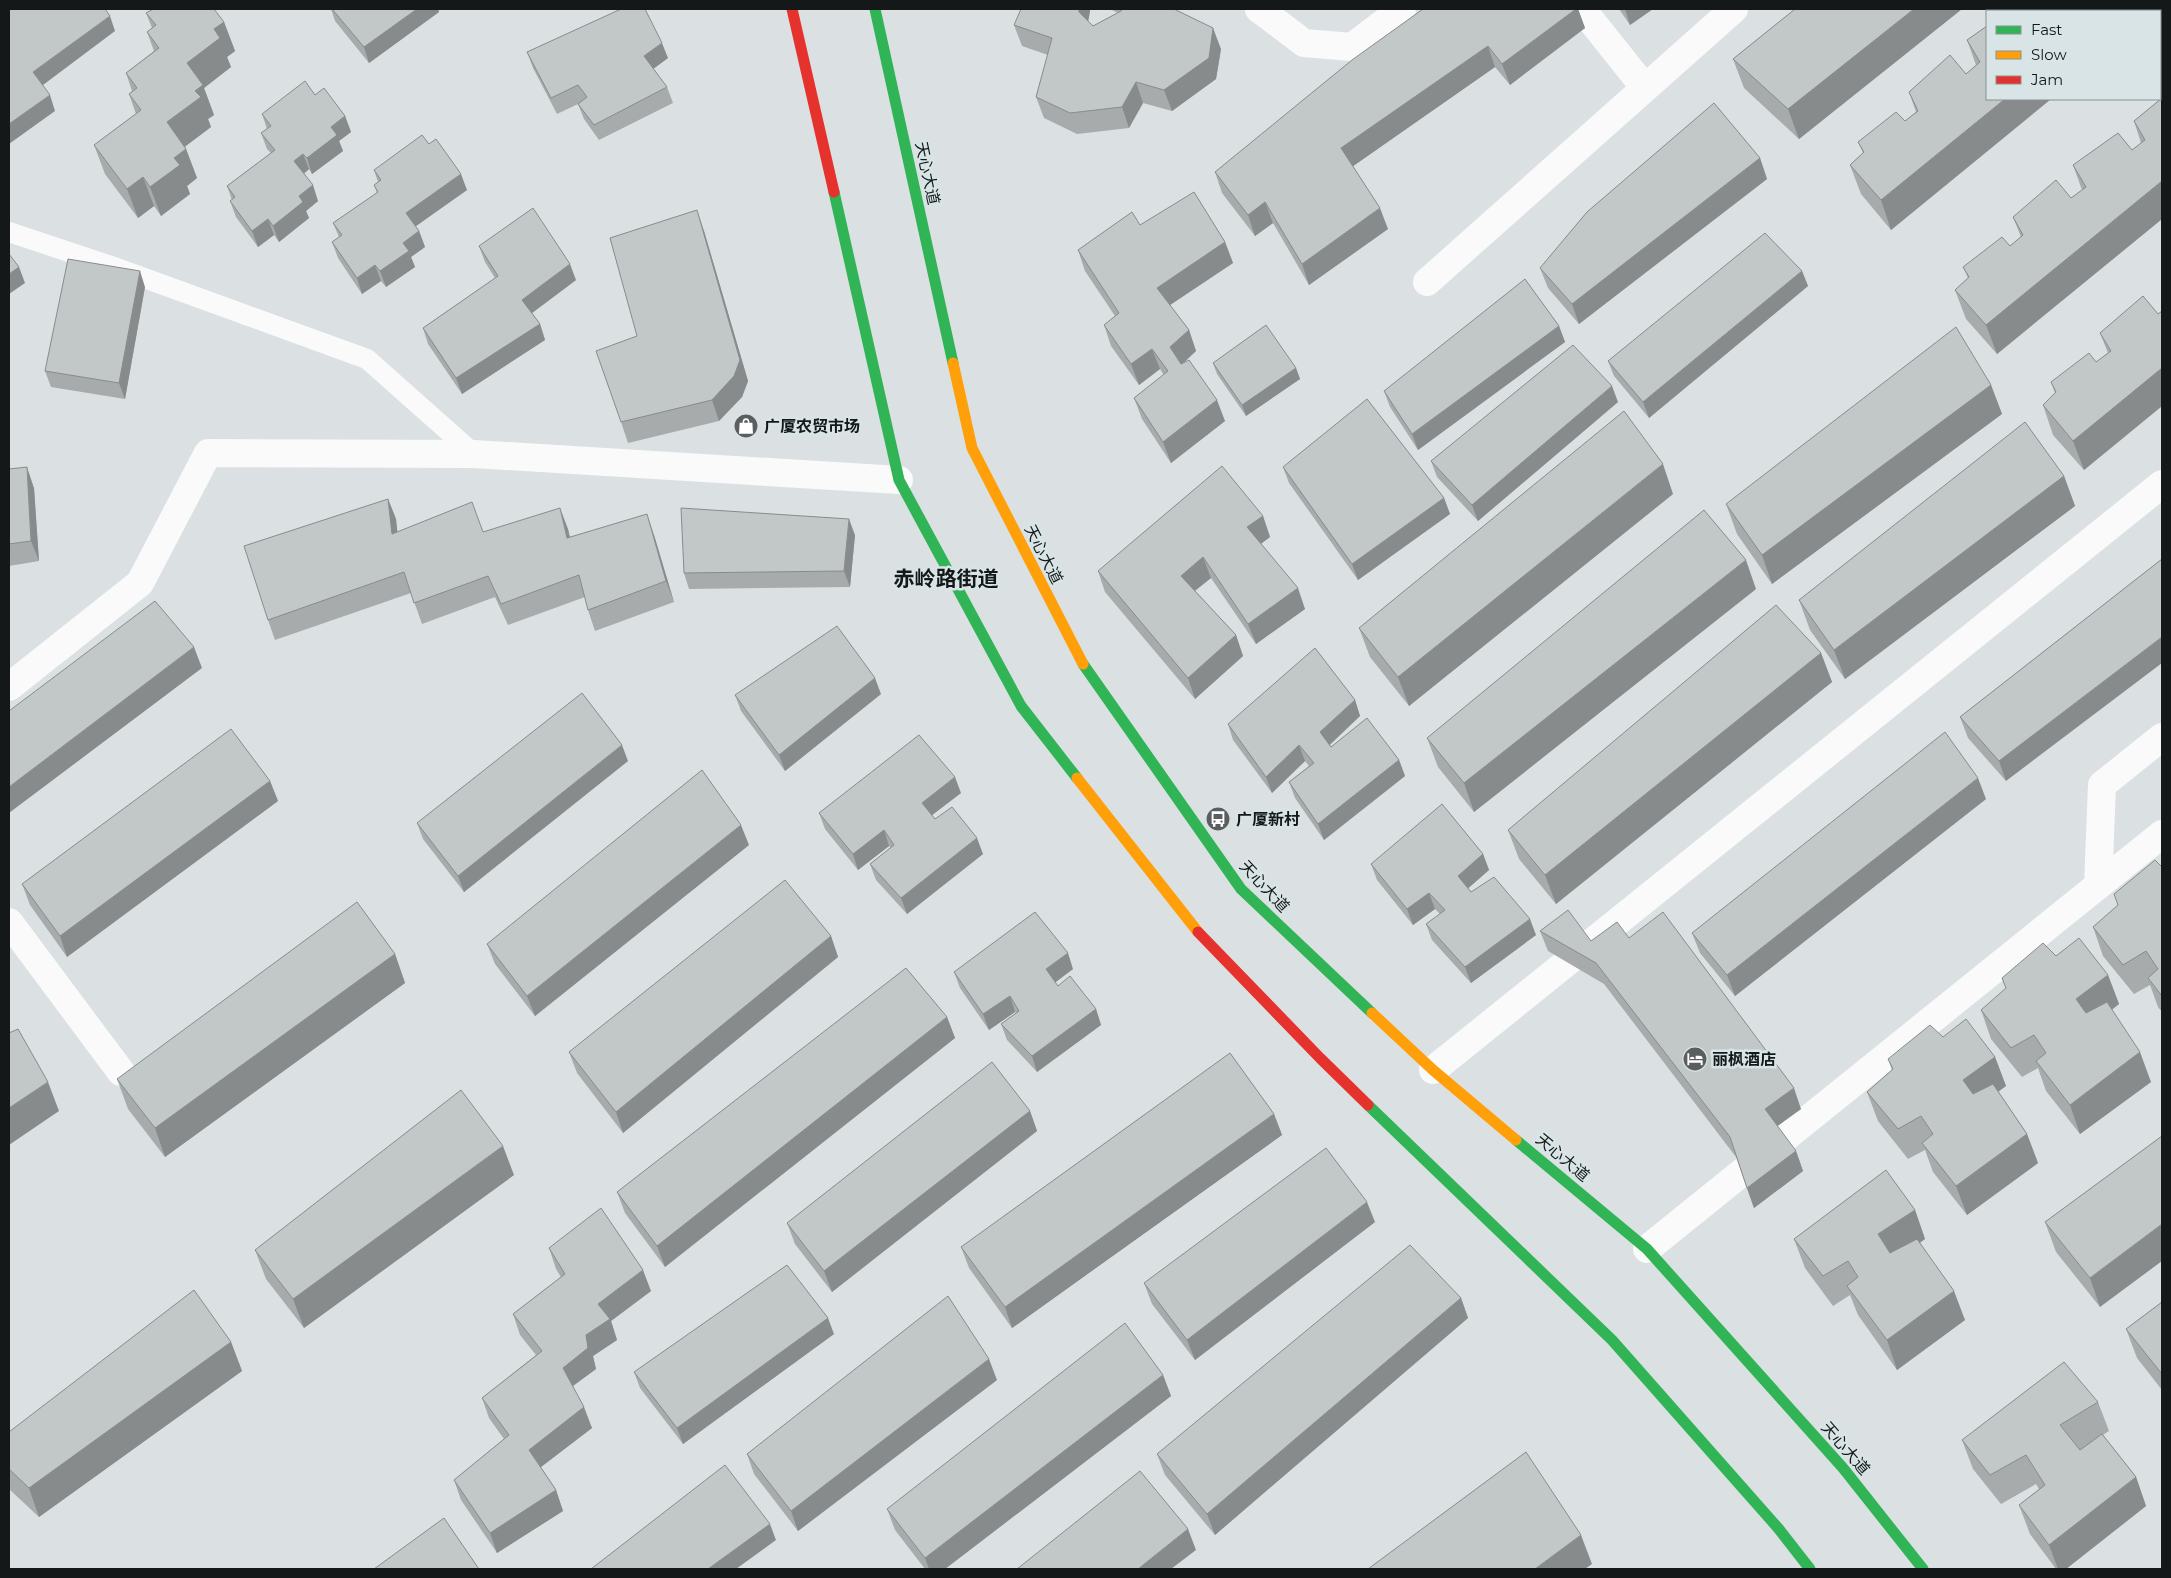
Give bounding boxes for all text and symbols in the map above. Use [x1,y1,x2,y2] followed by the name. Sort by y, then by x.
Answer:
[1986,10,2161,100] legend
[2031,20,2062,39] text: Fast
[2031,45,2067,64] text: Slow
[2030,70,2063,89] text: Jam
[912,140,943,206] street label: 天心大道
[733,413,759,439] shop icon: 广厦农贸市场
[764,417,860,436] place label: 广厦农贸市场
[1021,521,1067,587] street label: 天心大道
[894,566,999,591] district label: 赤岭路街道
[1205,806,1231,832] bus stop icon: 广厦新村
[1236,810,1300,829] place label: 广厦新村
[1236,856,1293,916] street label: 天心大道
[1682,1046,1708,1072] hotel icon: 丽枫酒店
[1712,1050,1776,1069] place label: 丽枫酒店
[1532,1130,1593,1185] street label: 天心大道
[1817,1418,1874,1479] street label: 天心大道

